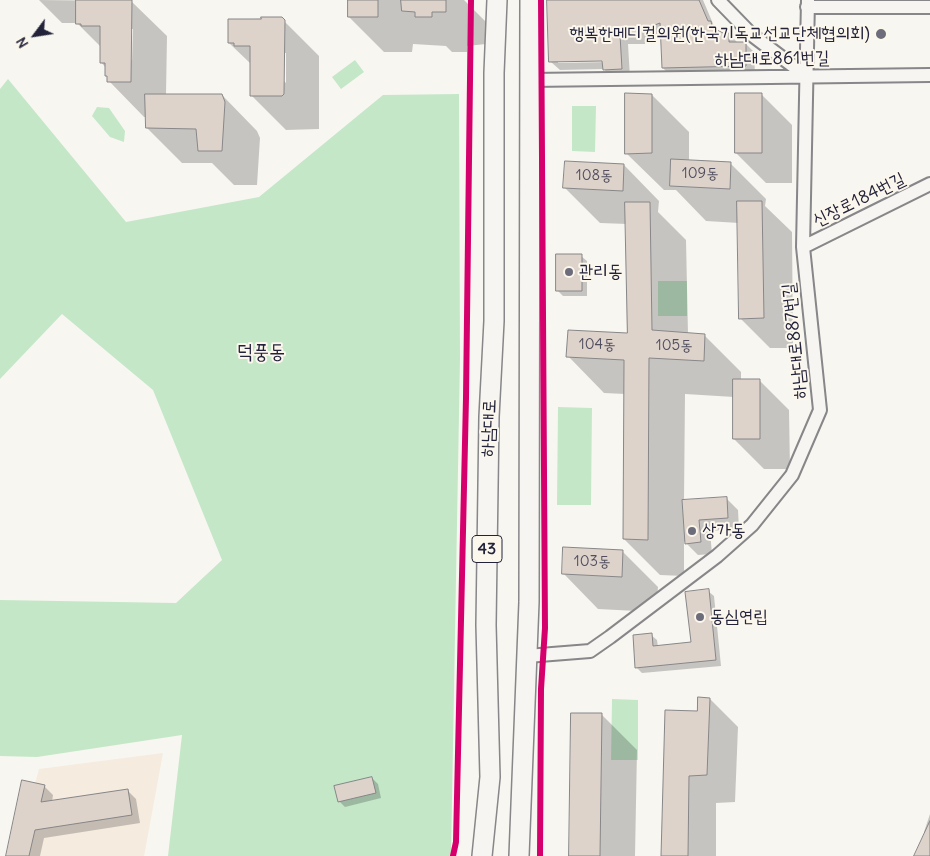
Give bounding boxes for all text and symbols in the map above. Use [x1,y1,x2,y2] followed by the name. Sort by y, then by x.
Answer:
[10,10,60,60] north arrow
[569,23,870,45] place label: 행복한메디컬의원(한국기독교선교단체협의회)
[874,27,888,41] marker: 행복한메디컬의원(한국기독교선교단체협의회)
[12,34,32,52] text: N
[714,47,830,71] street label: 하남대로861번길
[682,165,718,183] house number: 109동
[576,167,612,185] house number: 108동
[809,168,909,232] street label: 신장로184번길
[579,261,622,283] place label: 관리동
[563,266,575,278] marker: 관리동
[778,282,812,400] street label: 하남대로887번길
[579,336,615,354] house number: 104동
[656,337,692,355] house number: 105동
[237,340,285,364] district label: 덕풍동
[477,399,501,457] street label: 하남대로
[702,520,745,542] place label: 상가동
[686,525,698,537] marker: 상가동
[472,536,502,562] road number: 43
[574,553,610,571] house number: 103동
[710,606,768,628] place label: 동심연립
[694,611,706,623] marker: 동심연립

